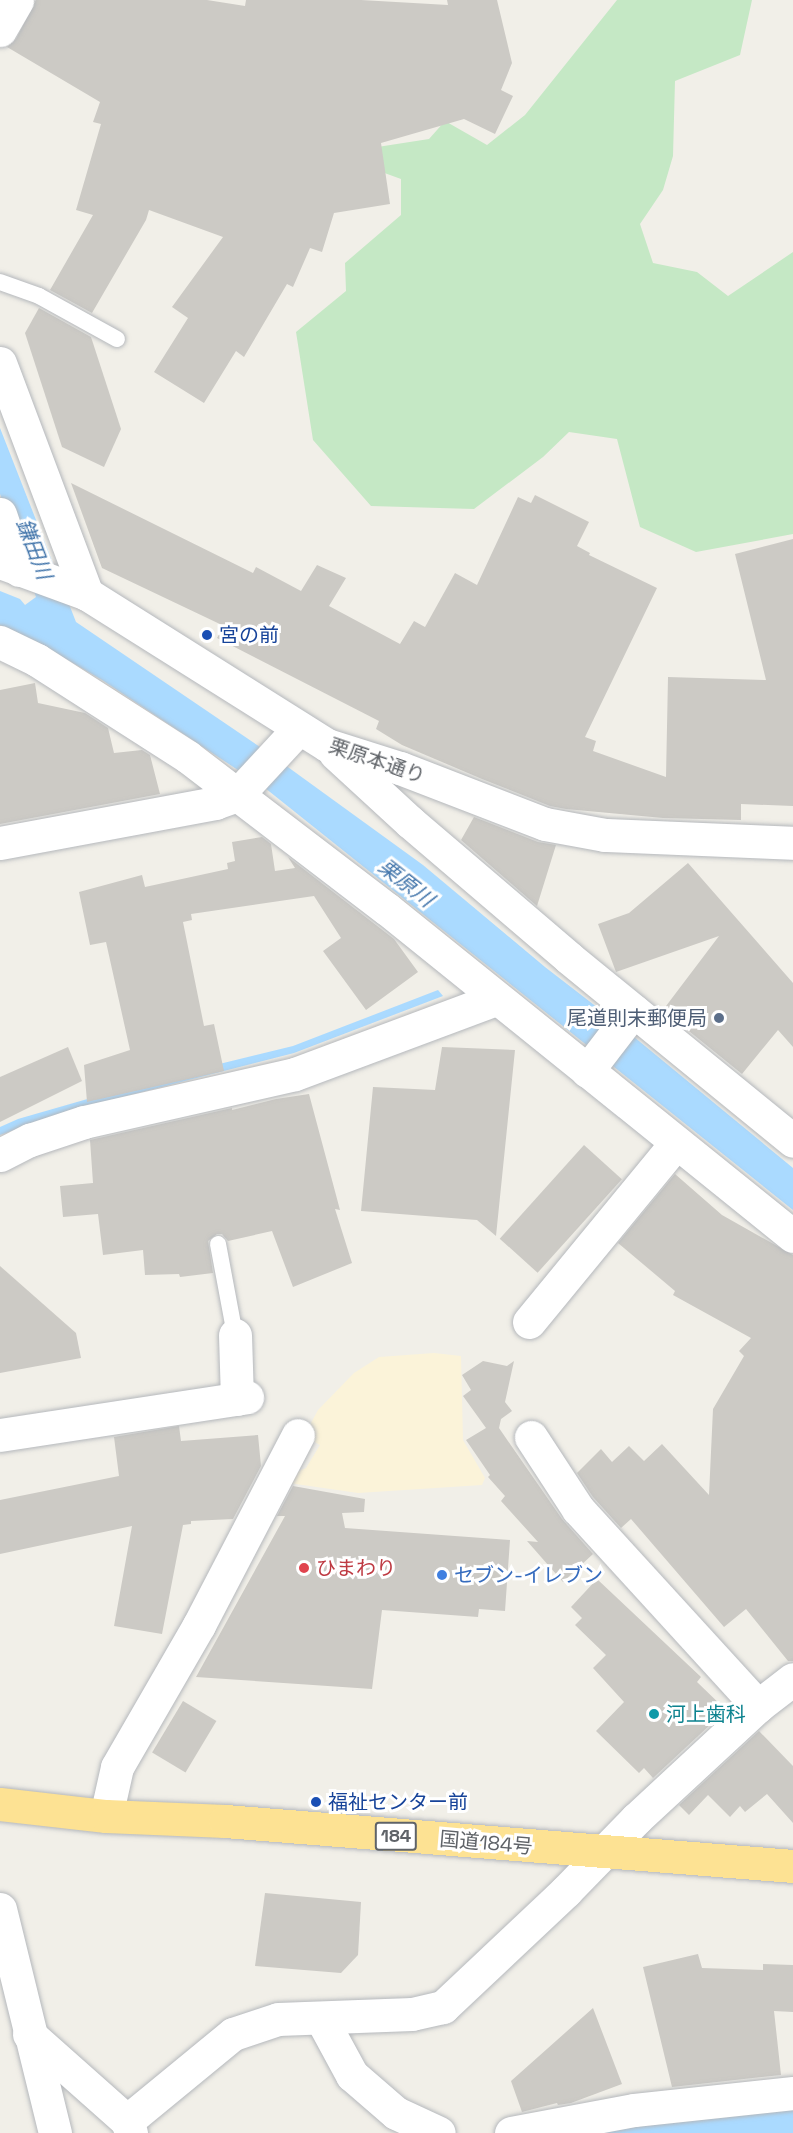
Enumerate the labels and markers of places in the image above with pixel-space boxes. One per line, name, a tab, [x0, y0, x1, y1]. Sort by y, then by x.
place label: 宮の前	[219, 623, 279, 647]
marker: 宮の前	[200, 628, 214, 642]
place label: 尾道則末郵便局	[567, 1006, 707, 1030]
marker: 尾道則末郵便局	[712, 1011, 726, 1025]
place label: ひまわり	[316, 1556, 396, 1580]
marker: ひまわり	[297, 1561, 311, 1575]
place label: セブン-イレブン	[454, 1563, 603, 1587]
marker: セブン-イレブン	[435, 1568, 449, 1582]
place label: 河上歯科	[666, 1702, 746, 1726]
marker: 河上歯科	[647, 1707, 661, 1721]
place label: 福祉センター前	[328, 1790, 468, 1814]
marker: 福祉センター前	[309, 1795, 323, 1809]

